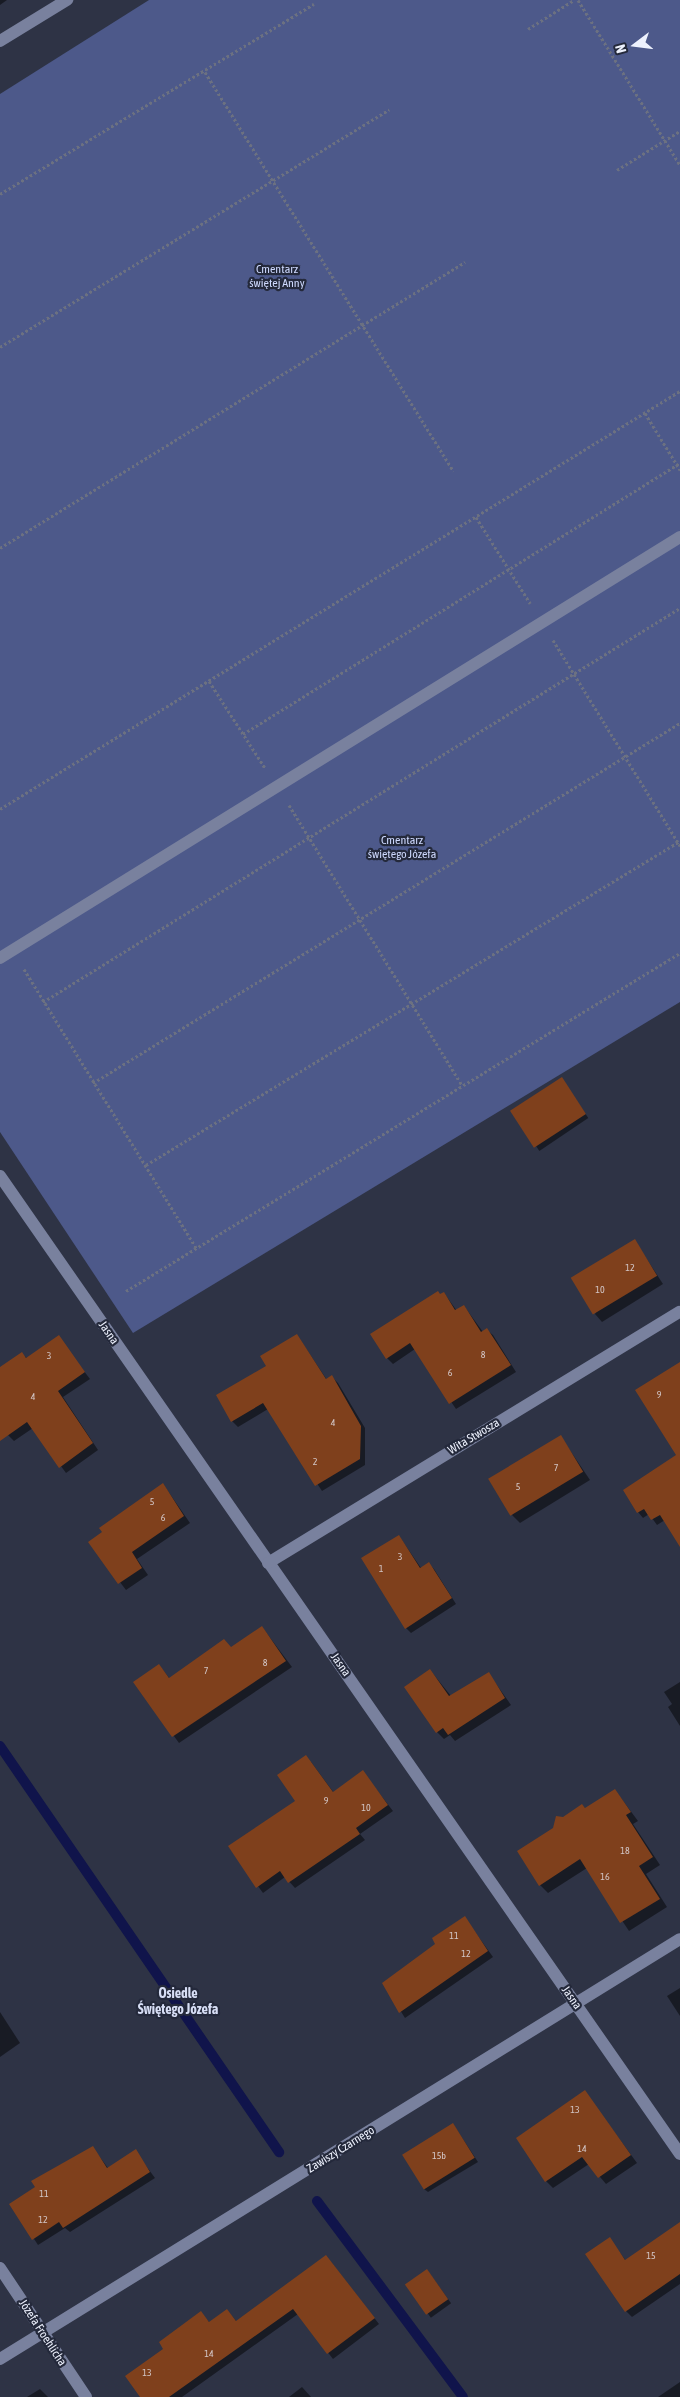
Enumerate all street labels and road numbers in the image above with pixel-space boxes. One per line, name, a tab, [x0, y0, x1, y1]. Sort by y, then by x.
street label: Jasna	[95, 1319, 121, 1347]
street label: Wita Stwosza	[446, 1416, 502, 1458]
street label: Jasna	[327, 1651, 353, 1679]
street label: Jasna	[558, 1984, 584, 2012]
street label: Zawiszy Czarnego	[305, 2124, 377, 2176]
street label: Józefa Froehlicha	[15, 2297, 69, 2369]

